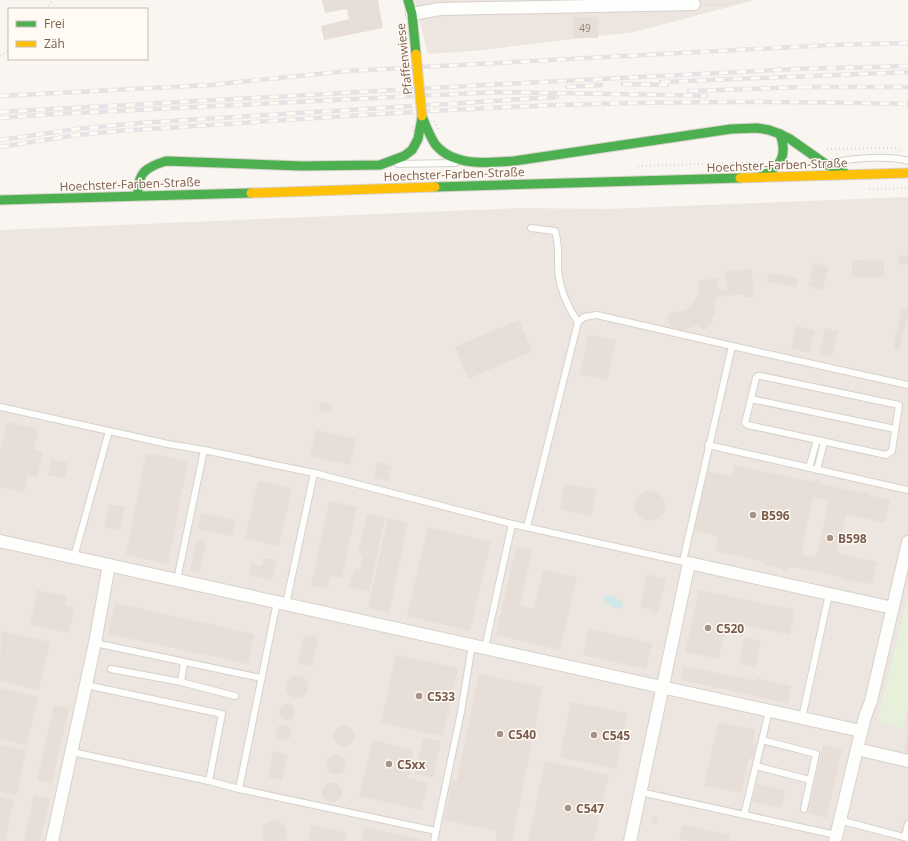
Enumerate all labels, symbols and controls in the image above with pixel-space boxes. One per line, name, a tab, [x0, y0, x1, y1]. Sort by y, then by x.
legend	[8, 8, 148, 60]
text: Frei	[44, 15, 65, 32]
house number: 49	[579, 21, 591, 35]
street label: Pfaffenwiese	[392, 22, 416, 96]
text: Zäh	[44, 35, 65, 52]
street label: Hoechster-Farben-Straße	[706, 154, 848, 176]
street label: Hoechster-Farben-Straße	[383, 163, 525, 185]
street label: Hoechster-Farben-Straße	[59, 173, 201, 195]
place label: B596	[761, 507, 790, 524]
marker: B596	[748, 510, 758, 520]
place label: B598	[838, 530, 867, 547]
marker: B598	[825, 533, 835, 543]
place label: C520	[716, 620, 744, 637]
marker: C520	[703, 623, 713, 633]
place label: C533	[427, 688, 455, 705]
marker: C533	[414, 691, 424, 701]
place label: C540	[508, 726, 536, 743]
place label: C545	[602, 727, 630, 744]
marker: C540	[495, 729, 505, 739]
marker: C545	[589, 730, 599, 740]
place label: C5xx	[397, 756, 425, 773]
marker: C5xx	[384, 759, 394, 769]
place label: C547	[576, 800, 604, 817]
marker: C547	[563, 803, 573, 813]

